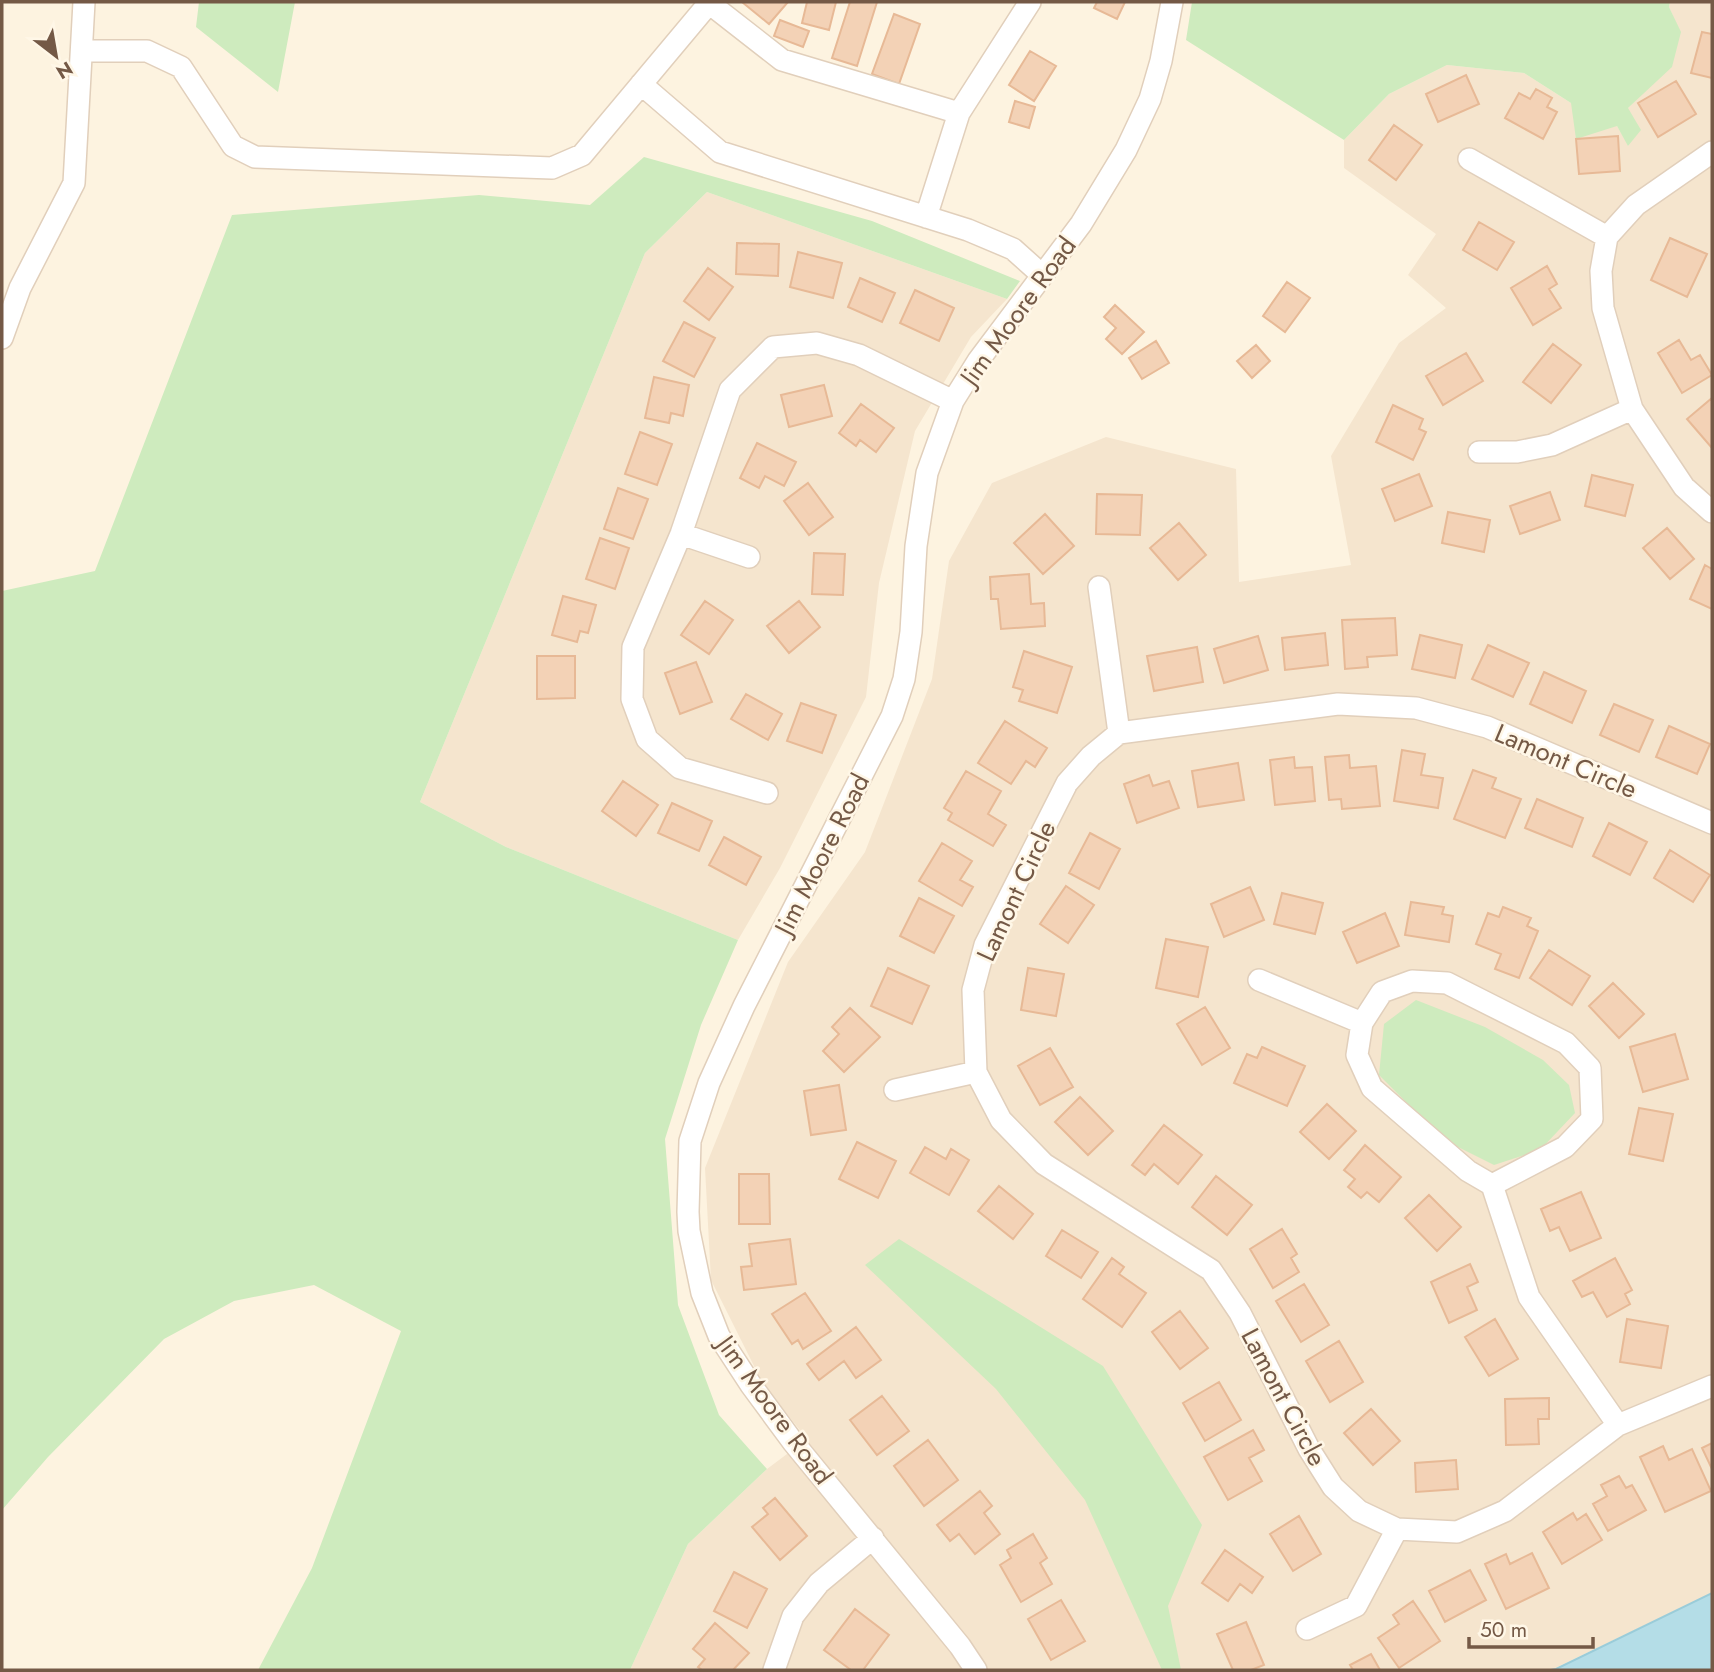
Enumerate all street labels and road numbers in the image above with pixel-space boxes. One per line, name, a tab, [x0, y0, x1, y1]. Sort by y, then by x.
street label: Jim Moore Road	[949, 228, 1085, 396]
street label: Lamont Circle	[1489, 714, 1643, 808]
street label: Jim Moore Road	[764, 767, 879, 944]
street label: Lamont Circle	[967, 814, 1065, 968]
street label: Lamont Circle	[1232, 1321, 1336, 1473]
street label: Jim Moore Road	[706, 1325, 842, 1493]

